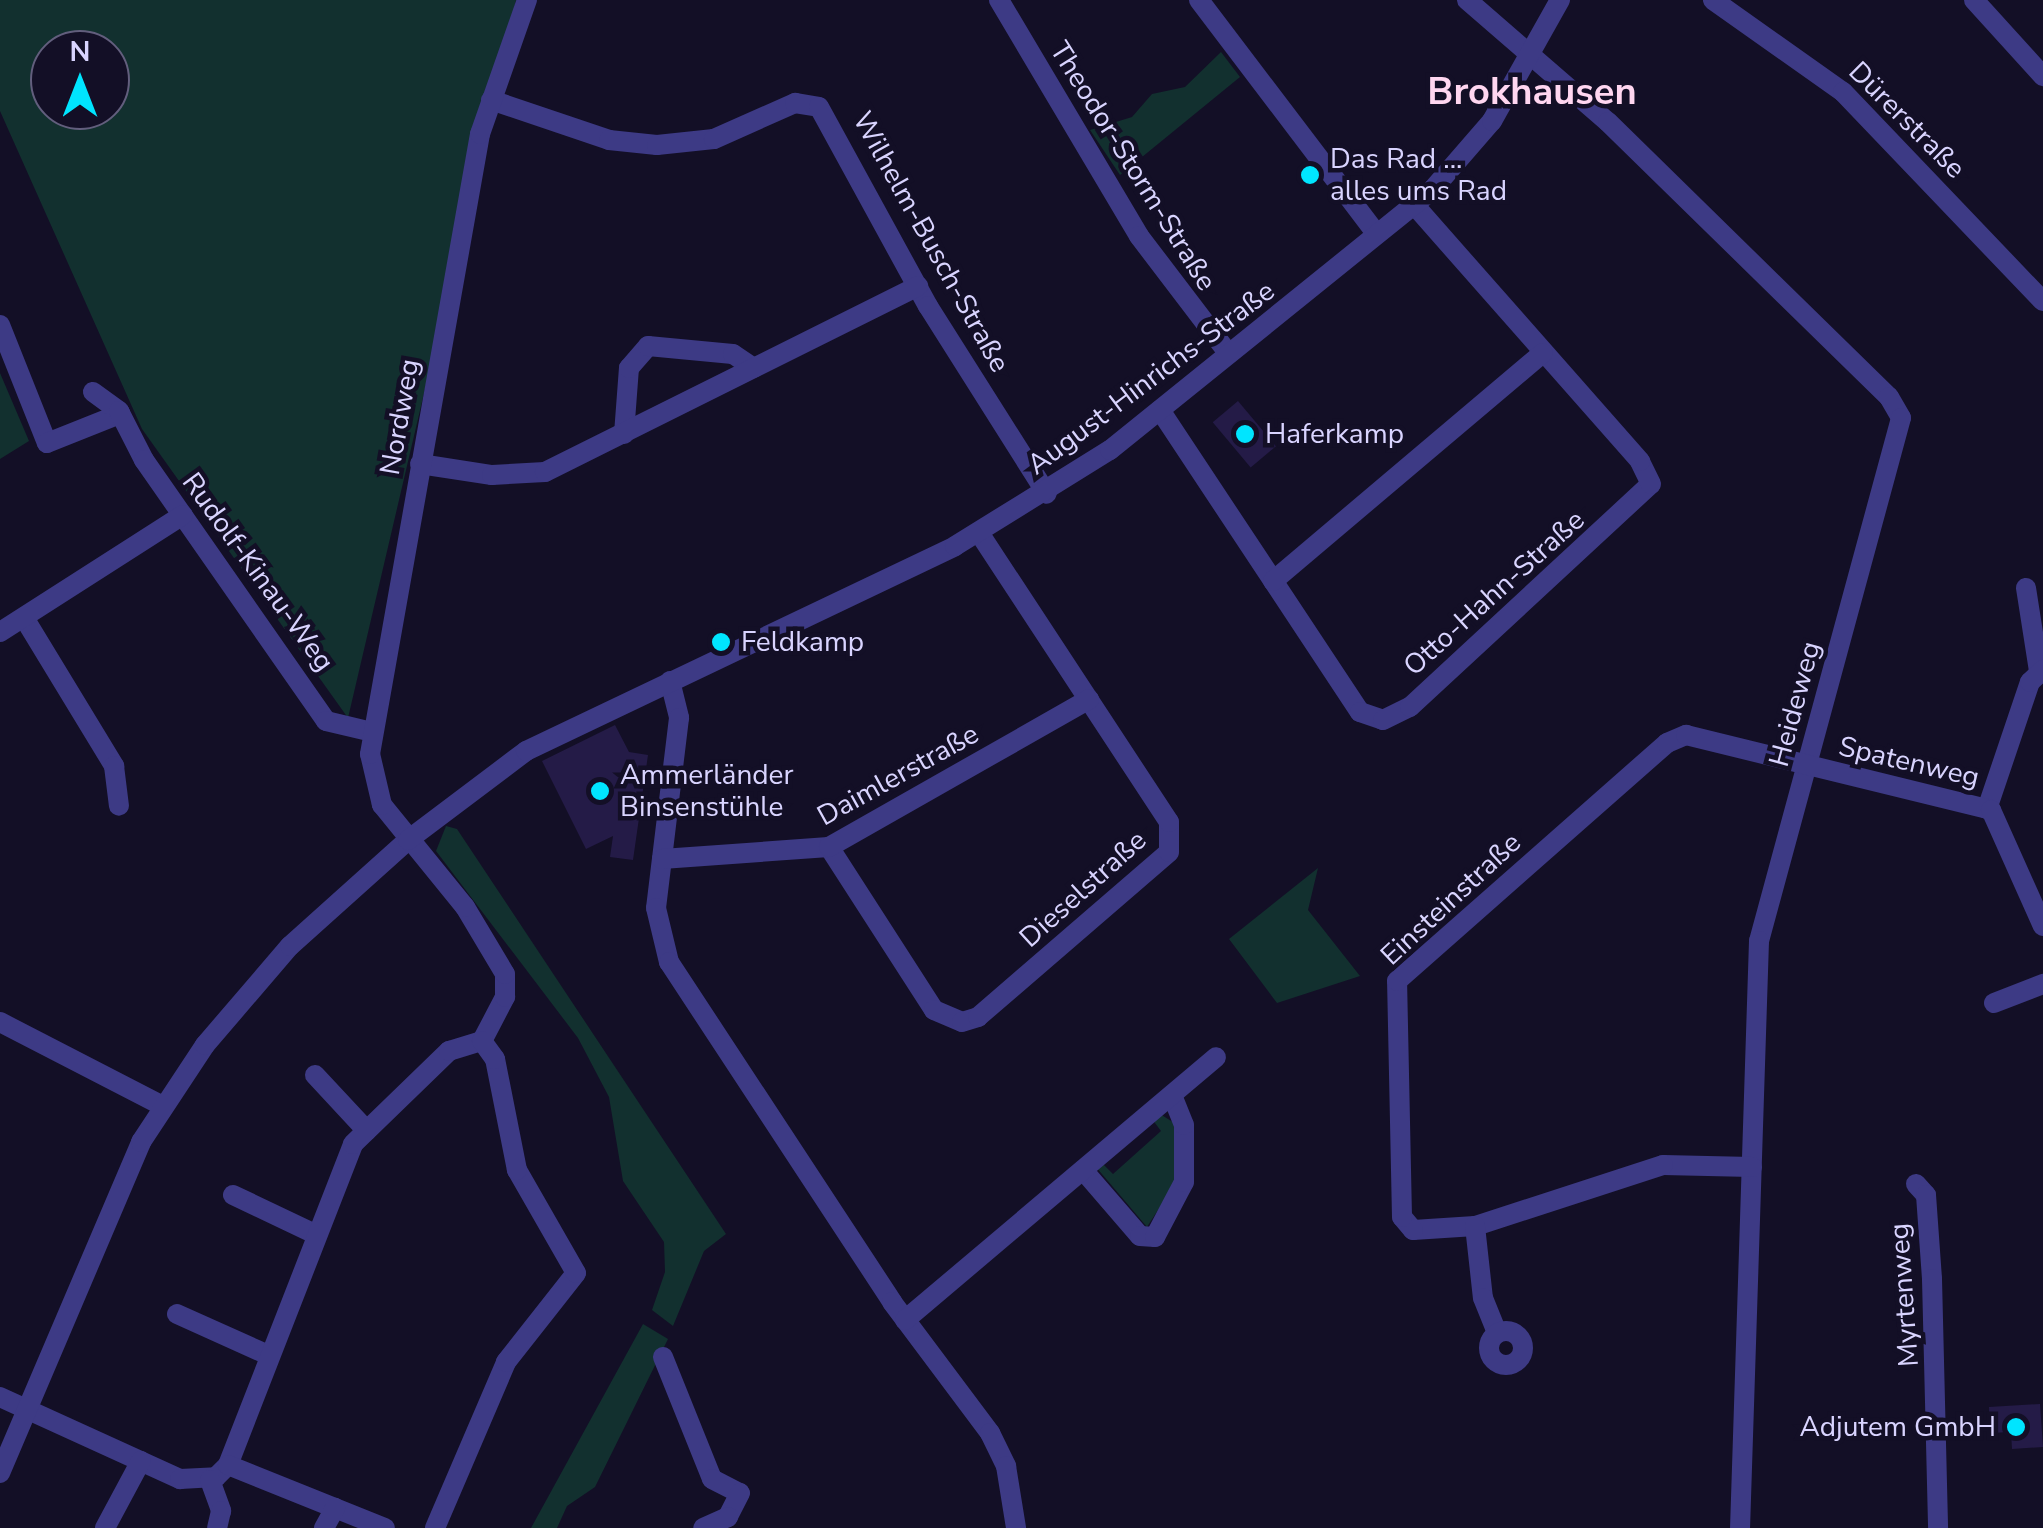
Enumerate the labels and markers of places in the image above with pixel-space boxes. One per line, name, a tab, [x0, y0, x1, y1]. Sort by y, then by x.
place label: Das Rad ... alles ums Rad	[1330, 142, 1507, 208]
marker: Das Rad ... alles ums Rad	[1299, 164, 1321, 186]
place label: Haferkamp	[1265, 417, 1404, 451]
marker: Haferkamp	[1234, 423, 1256, 445]
place label: Feldkamp	[741, 625, 864, 659]
marker: Feldkamp	[710, 631, 732, 653]
place label: Ammerländer Binsenstühle	[620, 758, 794, 824]
marker: Ammerländer Binsenstühle	[589, 780, 611, 802]
place label: Adjutem GmbH	[1799, 1410, 1996, 1444]
marker: Adjutem GmbH	[2005, 1416, 2027, 1438]

